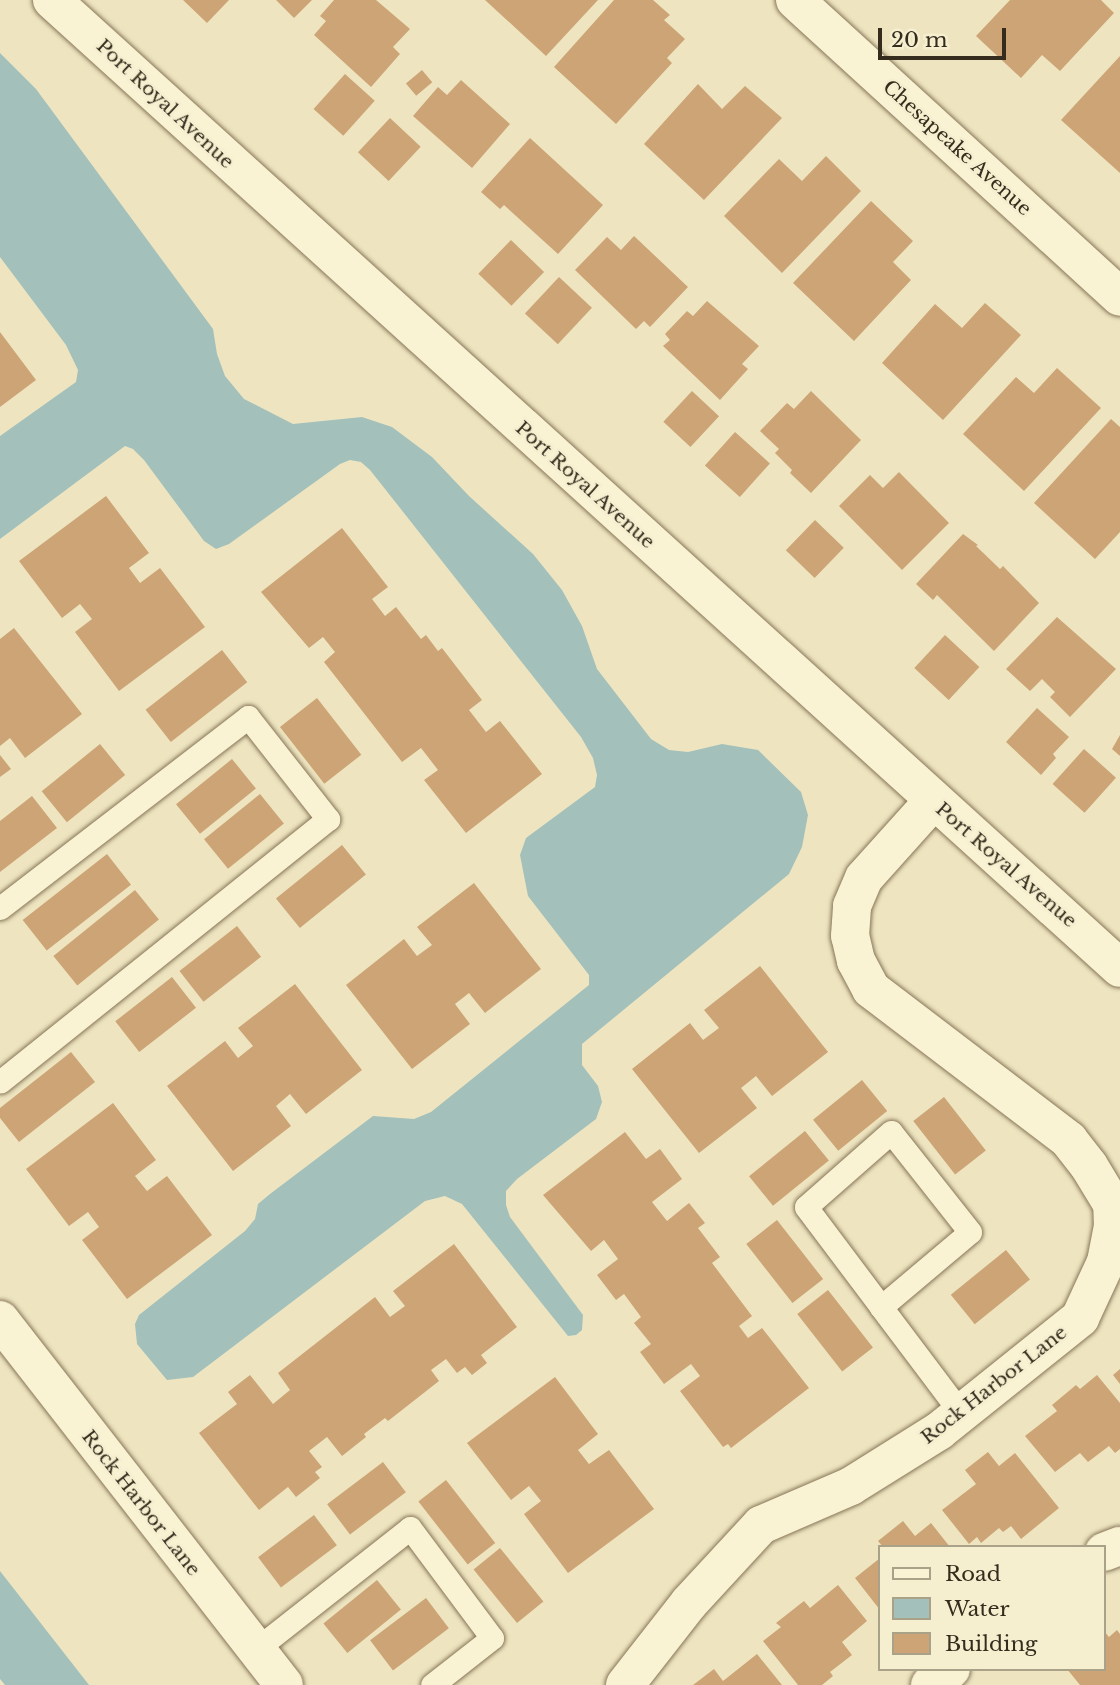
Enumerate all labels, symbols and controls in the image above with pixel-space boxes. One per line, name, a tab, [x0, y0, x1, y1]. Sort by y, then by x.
scale bar	[882, 14, 1010, 58]
text: 20 m	[891, 27, 948, 53]
street label: Port Royal Avenue	[91, 34, 239, 174]
street label: Chesapeake Avenue	[878, 75, 1036, 221]
street label: Port Royal Avenue	[511, 416, 659, 554]
street label: Port Royal Avenue	[931, 797, 1081, 933]
street label: Rock Harbor Lane	[916, 1321, 1072, 1449]
street label: Rock Harbor Lane	[77, 1425, 205, 1581]
legend	[878, 1545, 1106, 1671]
text: Road	[945, 1561, 1001, 1587]
text: Water	[945, 1596, 1009, 1622]
text: Building	[945, 1631, 1037, 1657]

